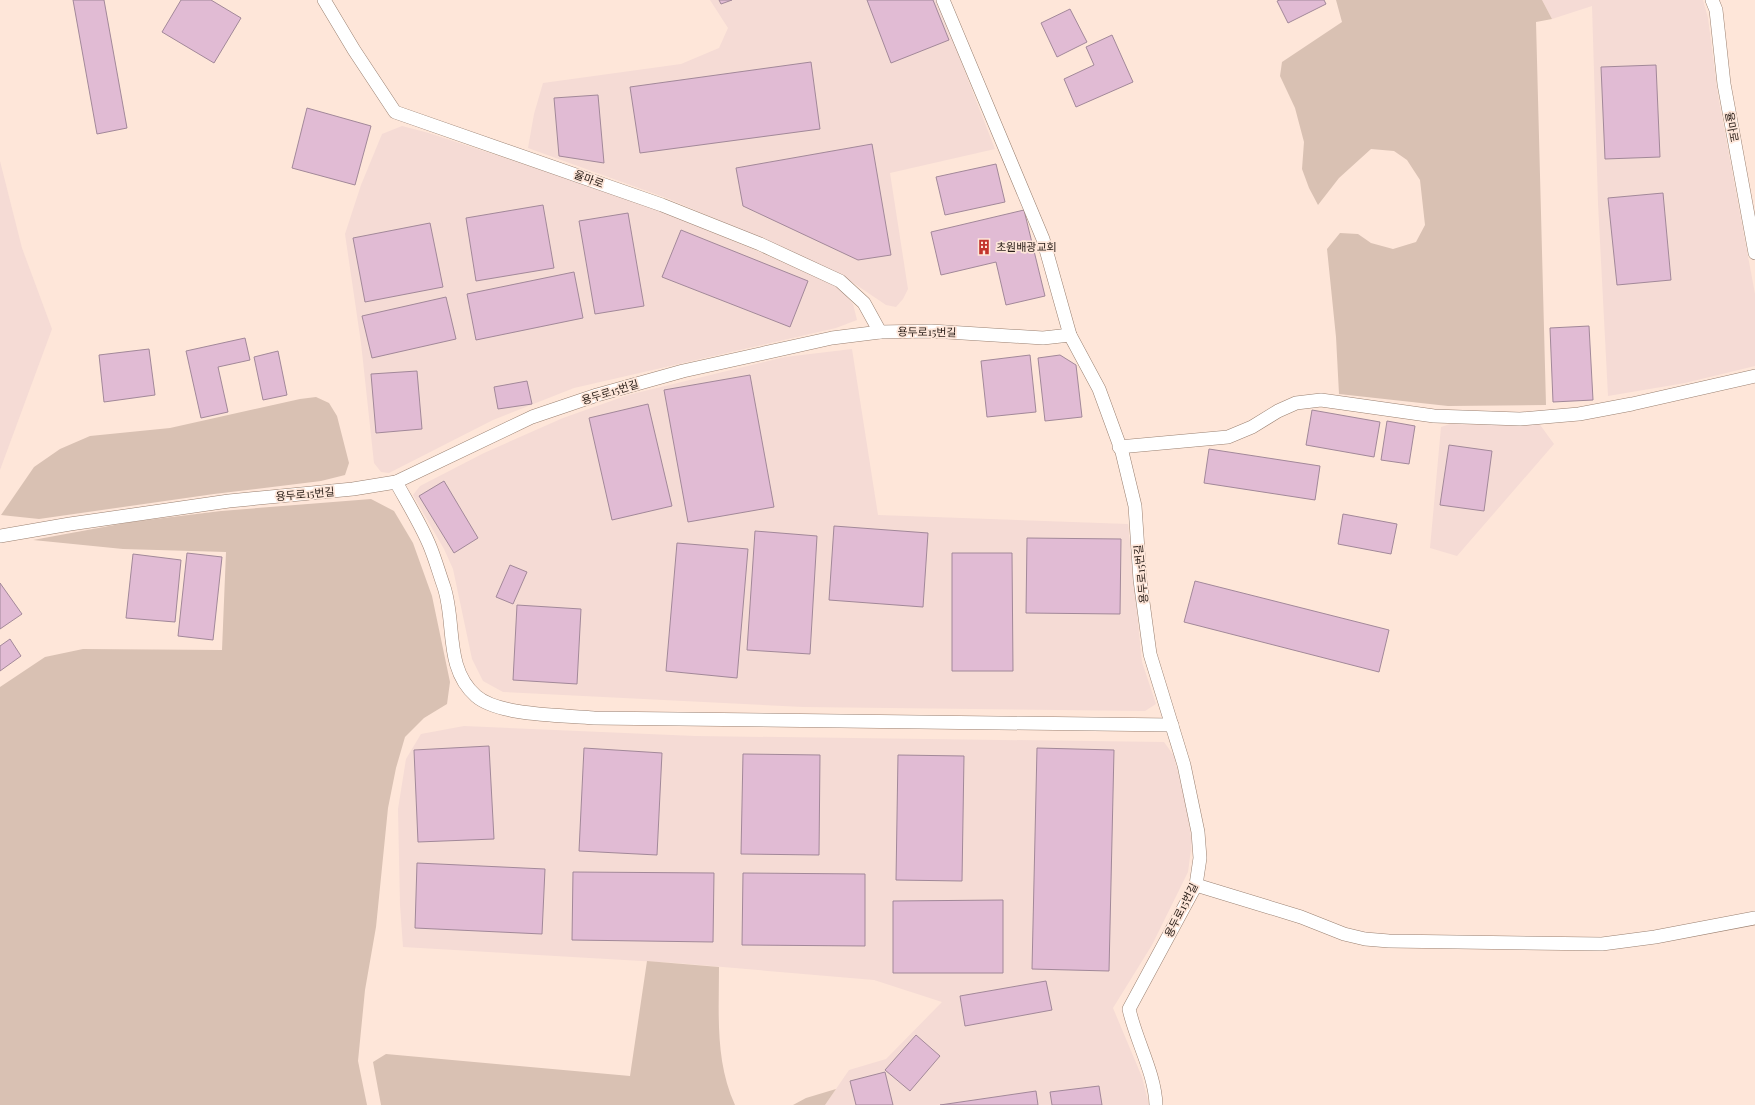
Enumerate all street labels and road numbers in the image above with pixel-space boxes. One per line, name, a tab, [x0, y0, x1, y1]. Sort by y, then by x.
street label: 율마로	[1722, 111, 1743, 143]
street label: 율마로	[572, 166, 606, 191]
street label: 용두로15번길	[897, 323, 957, 340]
street label: 용두로15번길	[579, 376, 640, 407]
street label: 용두로15번길	[275, 483, 335, 504]
street label: 용두로15번길	[1130, 544, 1151, 604]
street label: 용두로15번길	[1160, 880, 1201, 940]

